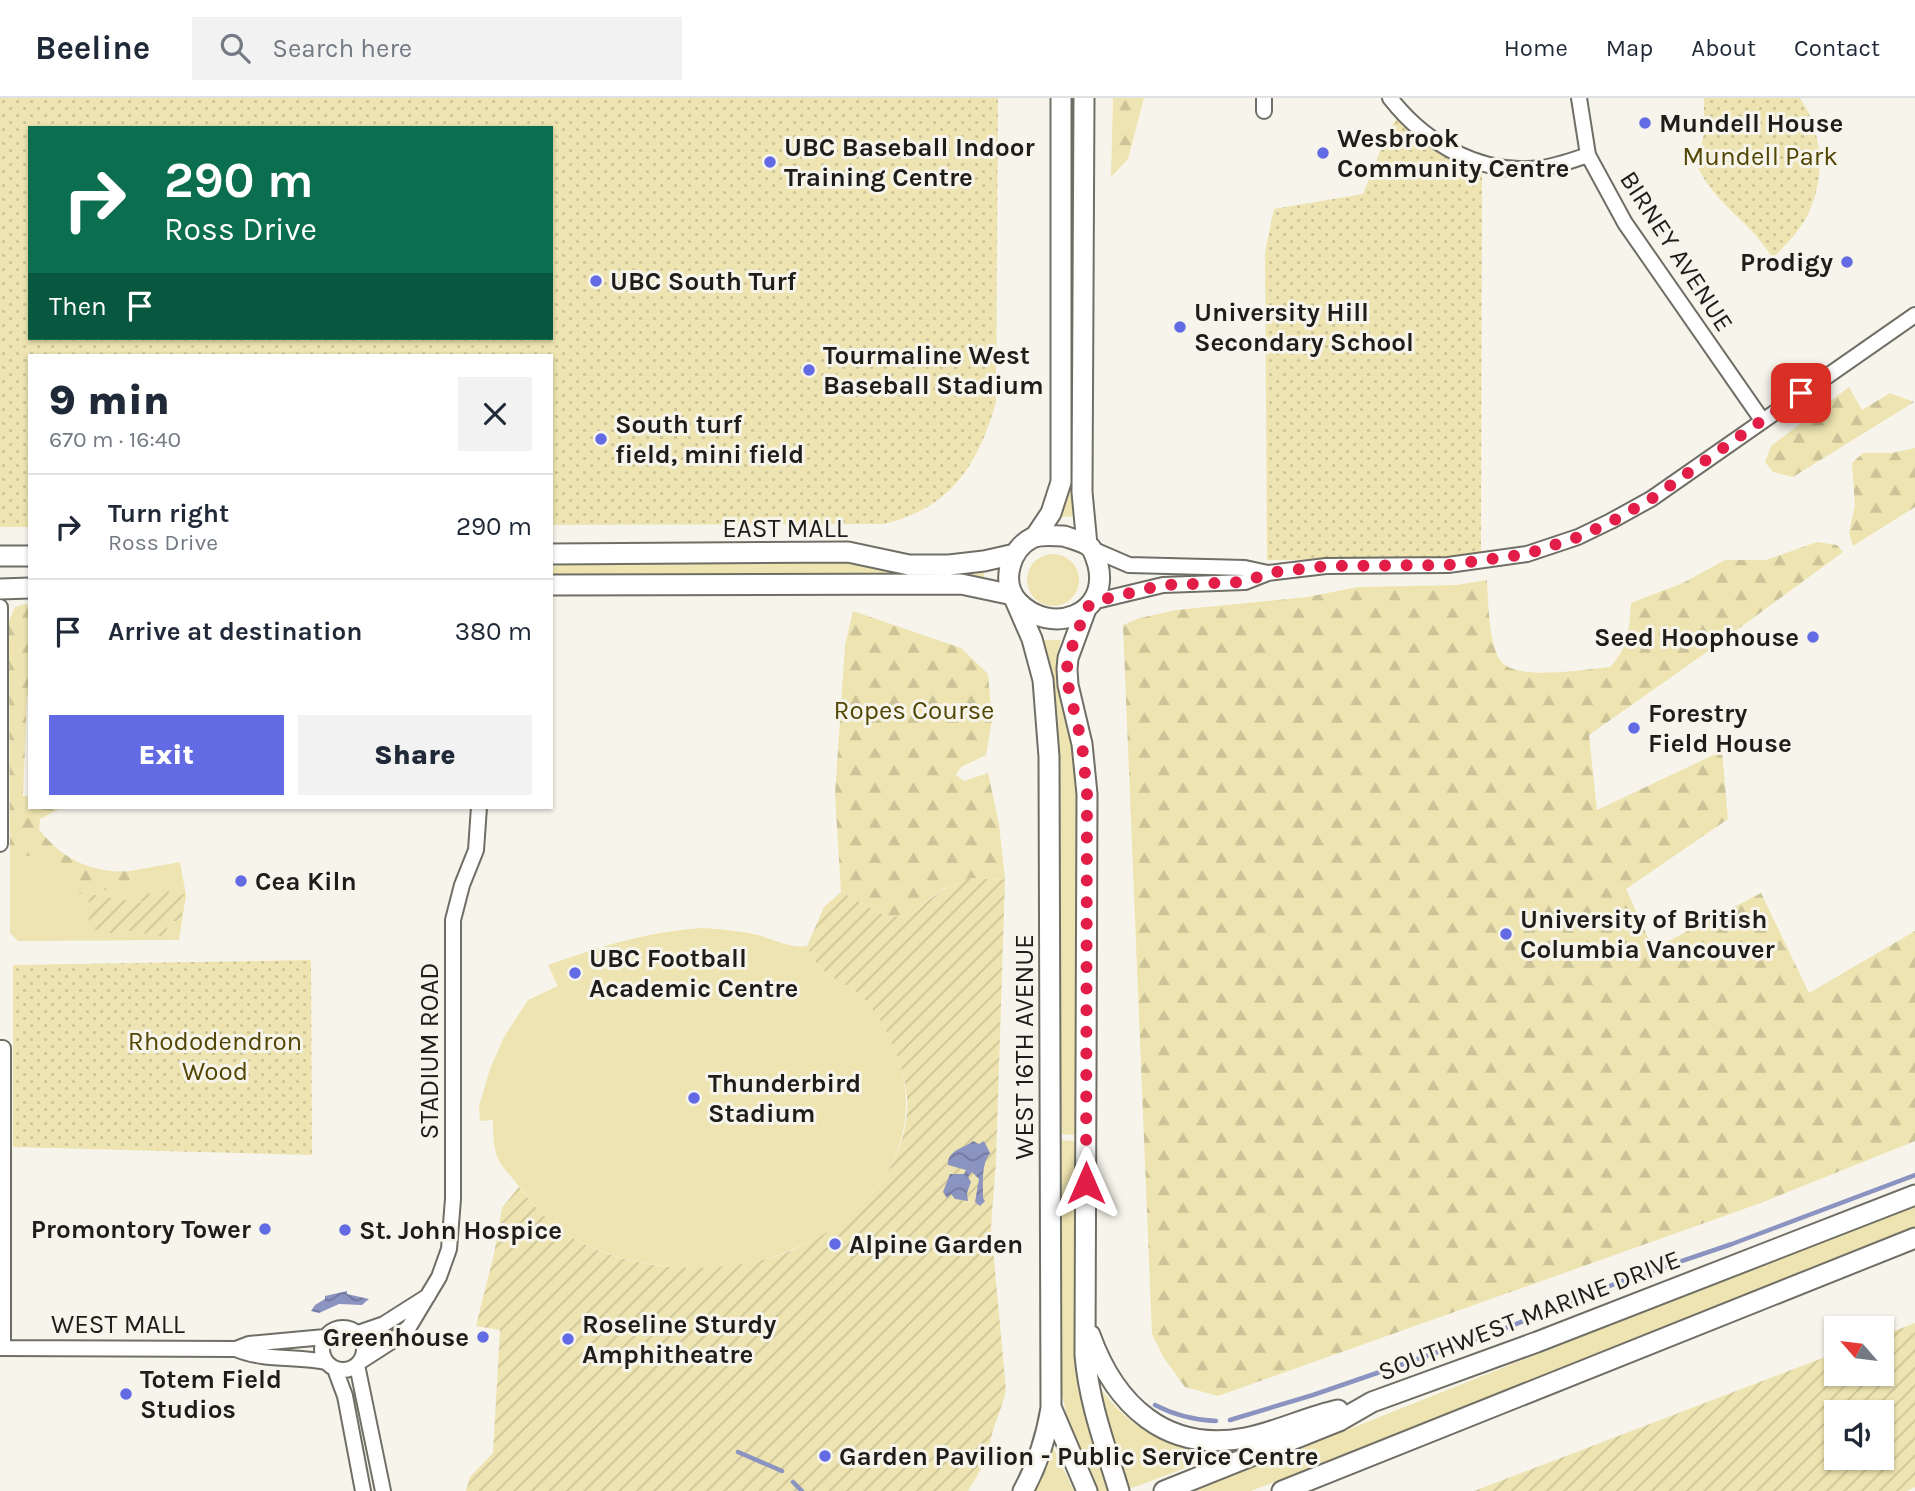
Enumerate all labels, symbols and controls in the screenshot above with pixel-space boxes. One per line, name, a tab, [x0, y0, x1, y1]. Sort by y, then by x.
search box	[192, 17, 682, 80]
text: Beeline	[35, 29, 150, 67]
icon: search	[216, 29, 254, 67]
text: Search here	[272, 33, 412, 64]
text: Home	[1504, 34, 1568, 62]
text: Map	[1606, 34, 1653, 62]
text: About	[1691, 34, 1756, 62]
text: Contact	[1794, 34, 1880, 62]
place label: Mundell House	[1659, 108, 1843, 139]
marker: Mundell House	[1637, 115, 1653, 131]
place label: Wesbrook Community Centre	[1337, 123, 1569, 184]
place label: UBC Baseball Indoor Training Centre	[784, 132, 1035, 193]
park label: Mundell Park	[1682, 141, 1838, 172]
marker: Wesbrook Community Centre	[1315, 145, 1331, 161]
text: 290 m	[164, 152, 313, 209]
icon: right	[49, 154, 140, 245]
marker: UBC Baseball Indoor Training Centre	[762, 154, 778, 170]
street label: BIRNEY AVENUE	[1613, 165, 1740, 337]
text: Ross Drive	[164, 211, 317, 248]
place label: Prodigy	[1740, 247, 1833, 278]
marker: Prodigy	[1839, 254, 1855, 270]
place label: UBC South Turf	[610, 266, 797, 297]
marker: UBC South Turf	[588, 273, 604, 289]
icon: arrive	[121, 287, 159, 325]
text: Then	[49, 291, 107, 322]
place label: University Hill Secondary School	[1194, 297, 1414, 358]
marker: University Hill Secondary School	[1172, 319, 1188, 335]
place label: Tourmaline West Baseball Stadium	[823, 340, 1044, 401]
marker: Tourmaline West Baseball Stadium	[801, 362, 817, 378]
pin	[1771, 363, 1831, 423]
icon: arrive	[1782, 374, 1820, 412]
text: 9 min	[49, 375, 170, 425]
button: close	[458, 377, 532, 451]
place label: South turf field, mini field	[615, 409, 804, 470]
text: 670 m · 16:40	[49, 426, 181, 453]
marker: South turf field, mini field	[593, 431, 609, 447]
text: Turn right	[108, 498, 229, 529]
icon: right	[49, 508, 87, 546]
text: 290 m	[456, 511, 532, 542]
street label: EAST MALL	[722, 513, 848, 544]
text: Ross Drive	[108, 529, 218, 556]
icon: arrive	[49, 613, 87, 651]
text: Arrive at destination	[108, 616, 362, 647]
text: 380 m	[455, 616, 532, 647]
place label: Seed Hoophouse	[1594, 622, 1799, 653]
marker: Seed Hoophouse	[1805, 629, 1821, 645]
park label: Ropes Course	[834, 695, 994, 726]
place label: Forestry Field House	[1648, 698, 1792, 759]
button: Exit	[49, 715, 284, 795]
button: Share	[298, 715, 532, 795]
marker: Forestry Field House	[1626, 720, 1642, 736]
place label: Cea Kiln	[255, 866, 357, 897]
marker: Cea Kiln	[233, 873, 249, 889]
place label: University of British Columbia Vancouver	[1520, 904, 1775, 965]
marker: University of British Columbia Vancouver	[1498, 926, 1514, 942]
street label: WEST 16TH AVENUE	[1009, 934, 1040, 1160]
place label: UBC Football Academic Centre	[589, 943, 798, 1004]
street label: STADIUM ROAD	[414, 962, 445, 1140]
marker: UBC Football Academic Centre	[567, 965, 583, 981]
park label: Rhododendron Wood	[128, 1026, 302, 1087]
place label: Thunderbird Stadium	[708, 1068, 861, 1129]
marker: Thunderbird Stadium	[686, 1090, 702, 1106]
position arrow	[1049, 1146, 1123, 1220]
place label: Promontory Tower	[31, 1214, 252, 1245]
place label: St. John Hospice	[359, 1215, 562, 1246]
marker: Promontory Tower	[257, 1221, 273, 1237]
marker: St. John Hospice	[337, 1222, 353, 1238]
place label: Alpine Garden	[849, 1229, 1023, 1260]
marker: Alpine Garden	[827, 1236, 843, 1252]
street label: SOUTHWEST MARINE DRIVE	[1374, 1243, 1685, 1387]
street label: WEST MALL	[51, 1309, 185, 1340]
place label: Roseline Sturdy Amphitheatre	[582, 1309, 776, 1370]
north arrow	[1824, 1316, 1894, 1386]
map controls	[1824, 1316, 1894, 1470]
place label: Greenhouse	[323, 1322, 469, 1353]
marker: Greenhouse	[475, 1329, 491, 1345]
marker: Roseline Sturdy Amphitheatre	[560, 1331, 576, 1347]
place label: Totem Field Studios	[140, 1364, 282, 1425]
marker: Totem Field Studios	[118, 1386, 134, 1402]
button: sound	[1824, 1400, 1894, 1470]
place label: Garden Pavilion - Public Service Centre	[839, 1441, 1319, 1472]
marker: Garden Pavilion - Public Service Centre	[817, 1448, 833, 1464]

